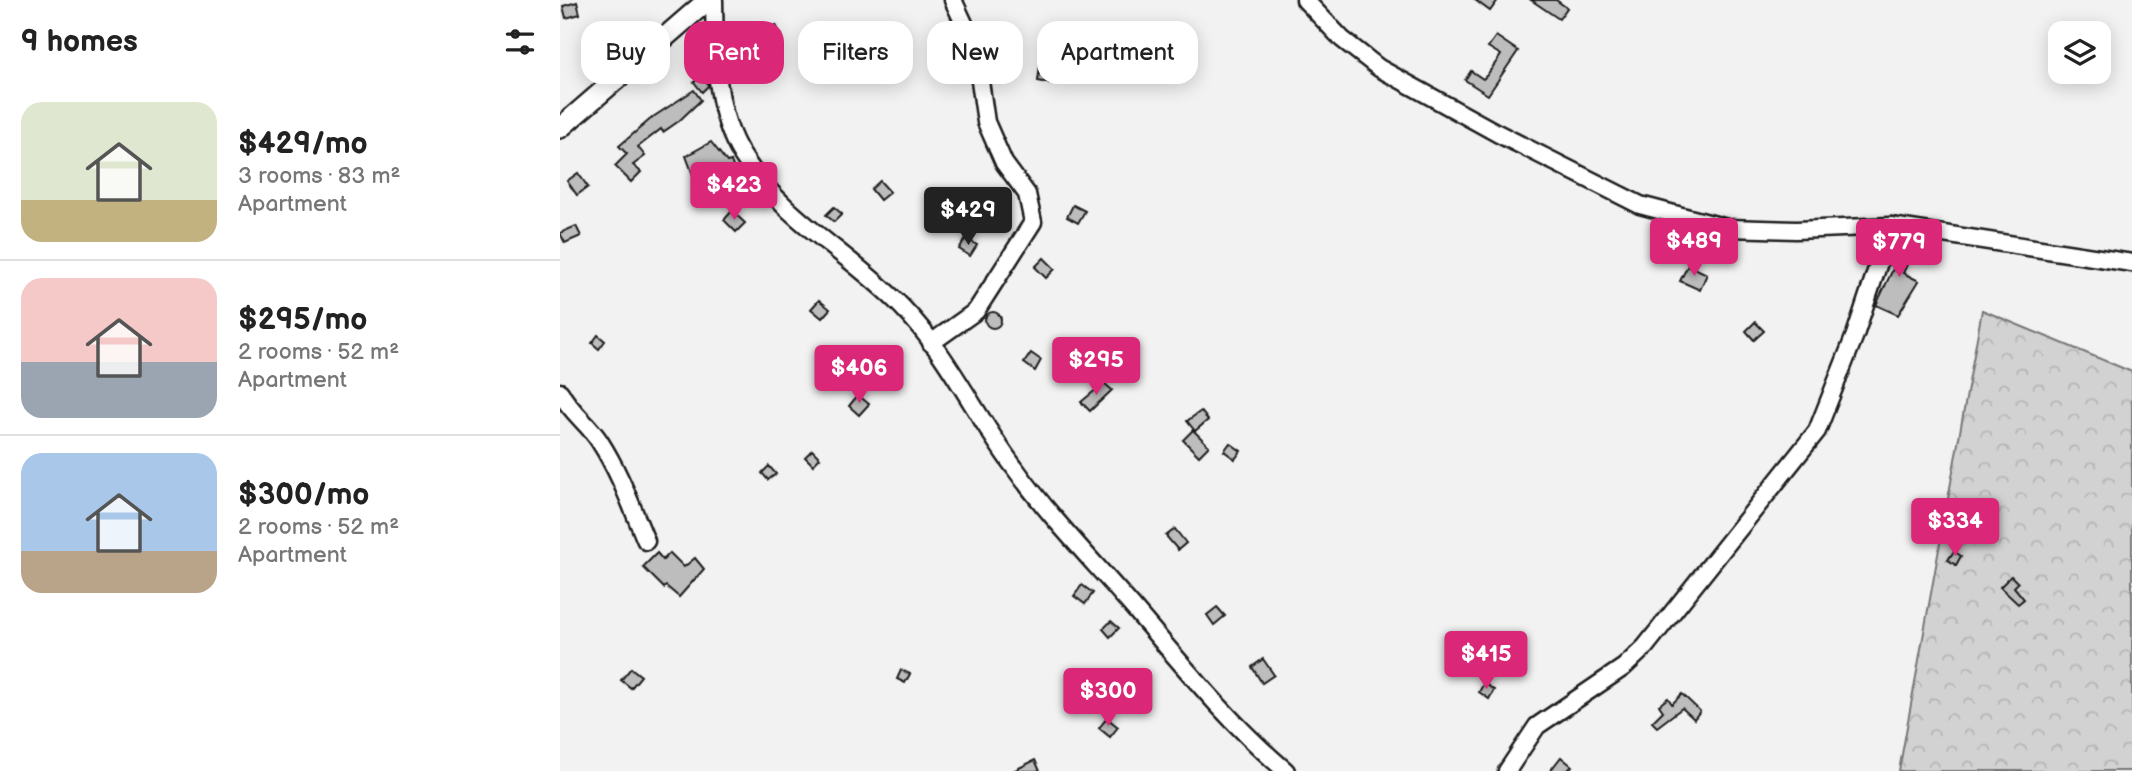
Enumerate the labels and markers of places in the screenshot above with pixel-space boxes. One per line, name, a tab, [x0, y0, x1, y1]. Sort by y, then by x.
pin: $423	[693, 162, 775, 222]
pin: $429	[927, 188, 1009, 247]
pin: $489	[1653, 218, 1735, 278]
pin: $779	[1858, 219, 1940, 279]
pin: $295	[1055, 338, 1137, 397]
pin: $406	[818, 346, 900, 405]
pin: $334	[1914, 498, 1996, 558]
pin: $415	[1445, 632, 1527, 691]
pin: $300	[1067, 668, 1149, 728]

